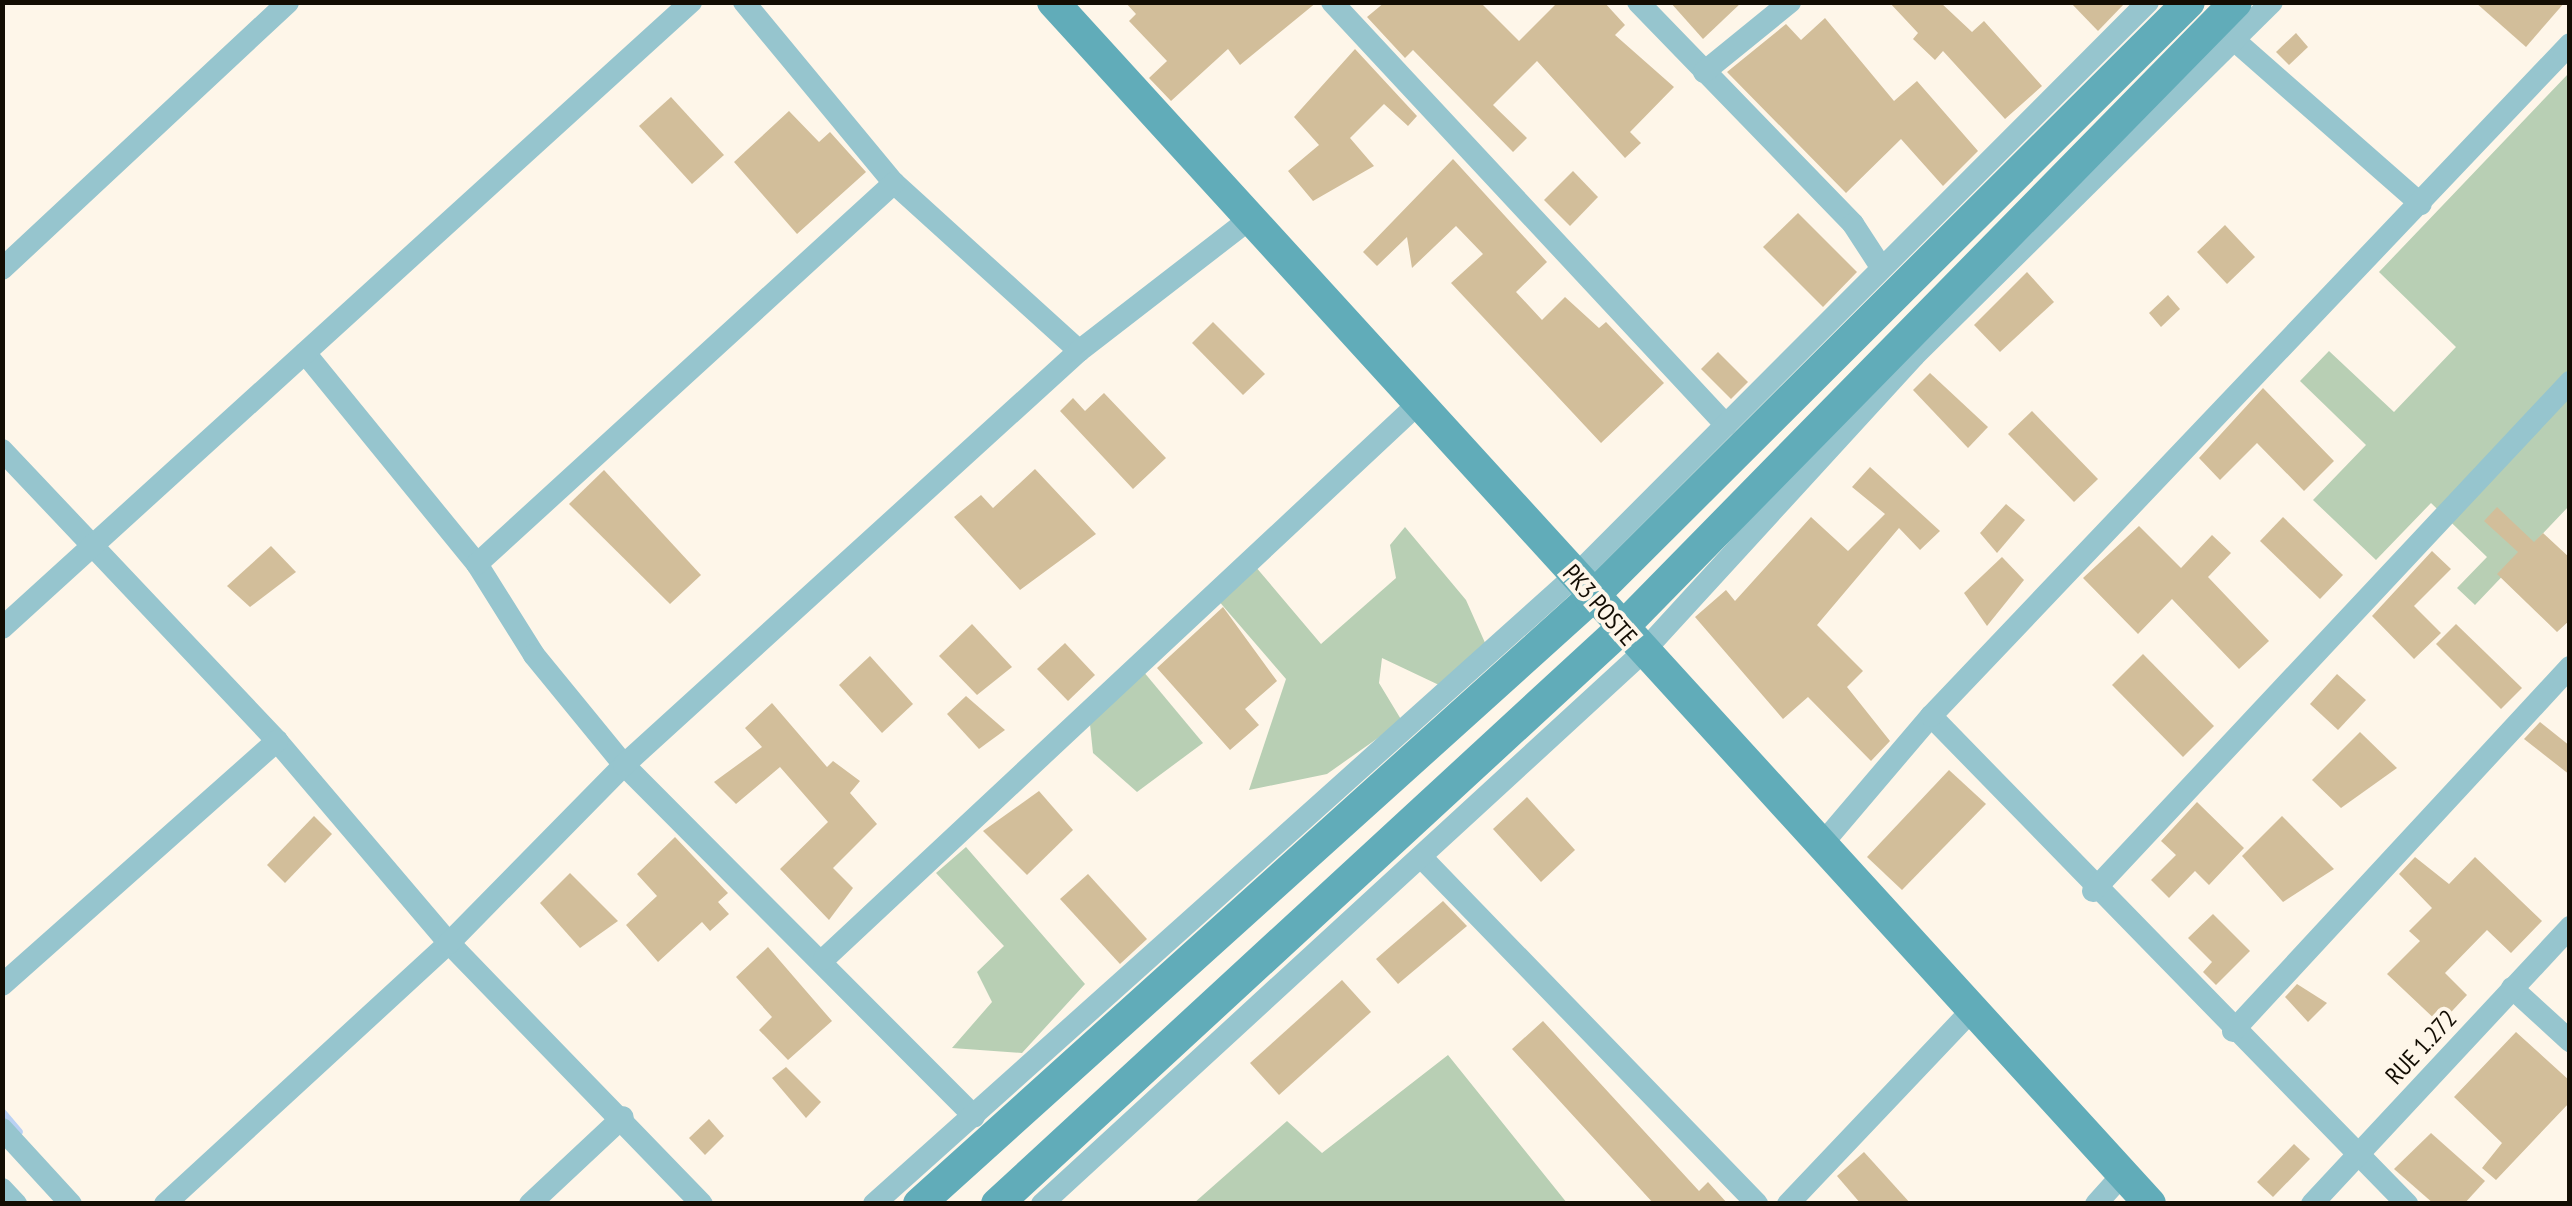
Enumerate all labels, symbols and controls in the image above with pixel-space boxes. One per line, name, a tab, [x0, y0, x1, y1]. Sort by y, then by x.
street label: PK3 POSTE	[1557, 558, 1643, 652]
street label: RUE 1.272	[2379, 1004, 2463, 1090]

